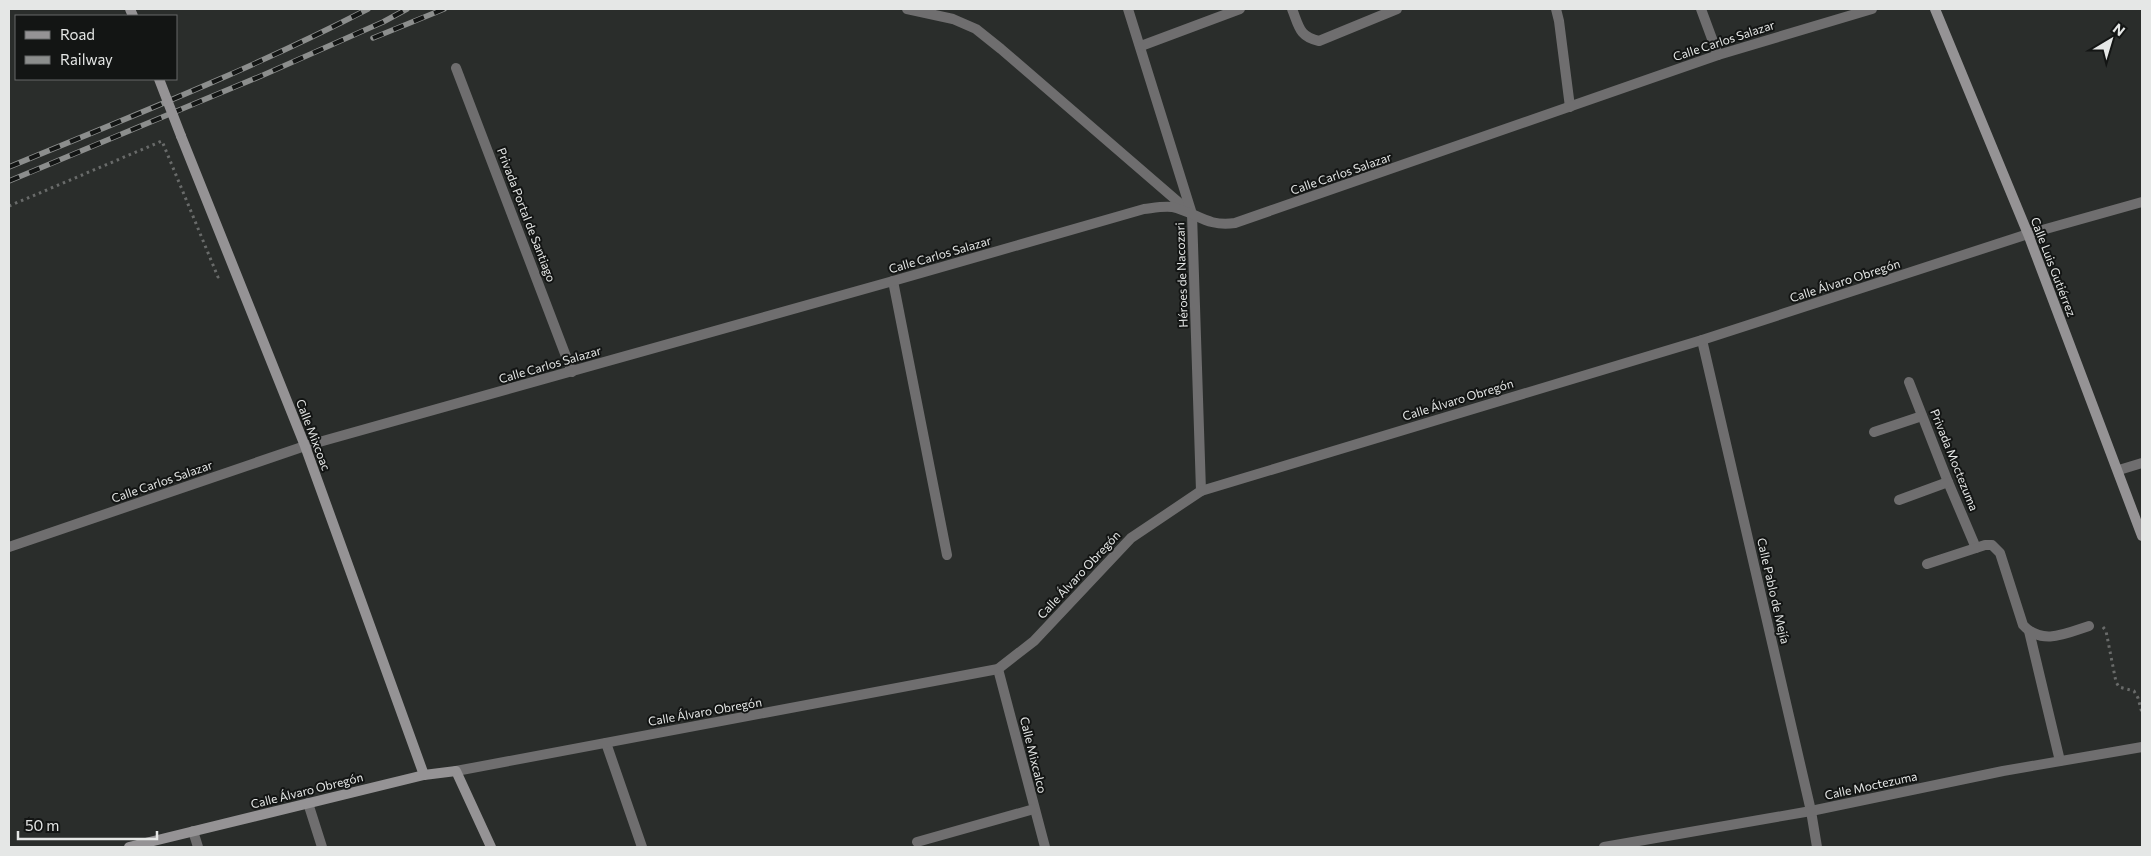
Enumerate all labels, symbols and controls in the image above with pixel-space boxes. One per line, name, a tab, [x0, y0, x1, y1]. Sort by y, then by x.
legend	[15, 15, 178, 80]
north arrow	[2086, 15, 2136, 65]
street label: Calle Carlos Salazar	[1671, 17, 1776, 63]
text: N	[2110, 19, 2129, 39]
text: Road	[60, 25, 95, 43]
text: Railway	[60, 50, 113, 68]
street label: Privada Portal de Santiago	[495, 146, 559, 284]
street label: Calle Carlos Salazar	[1288, 149, 1393, 197]
street label: Calle Luis Gutiérrez	[2029, 215, 2079, 318]
street label: Héroes de Nacozari	[1172, 222, 1190, 328]
street label: Calle Carlos Salazar	[887, 233, 993, 275]
street label: Calle Álvaro Obregón	[1788, 256, 1902, 305]
street label: Calle Carlos Salazar	[497, 343, 603, 385]
street label: Calle Álvaro Obregón	[1401, 376, 1515, 423]
street label: Calle Mixcoac	[294, 397, 334, 472]
street label: Privada Moctezuma	[1928, 407, 1982, 512]
street label: Calle Carlos Salazar	[109, 457, 214, 505]
street label: Calle Álvaro Obregón	[1034, 527, 1123, 621]
street label: Calle Pablo de Mejía	[1755, 536, 1793, 645]
street label: Calle Álvaro Obregón	[647, 694, 763, 728]
street label: Calle Mixcalco	[1018, 715, 1050, 794]
street label: Calle Moctezuma	[1823, 768, 1918, 802]
street label: Calle Álvaro Obregón	[249, 769, 364, 811]
scale bar	[18, 808, 156, 840]
text: 50 m	[25, 816, 59, 834]

